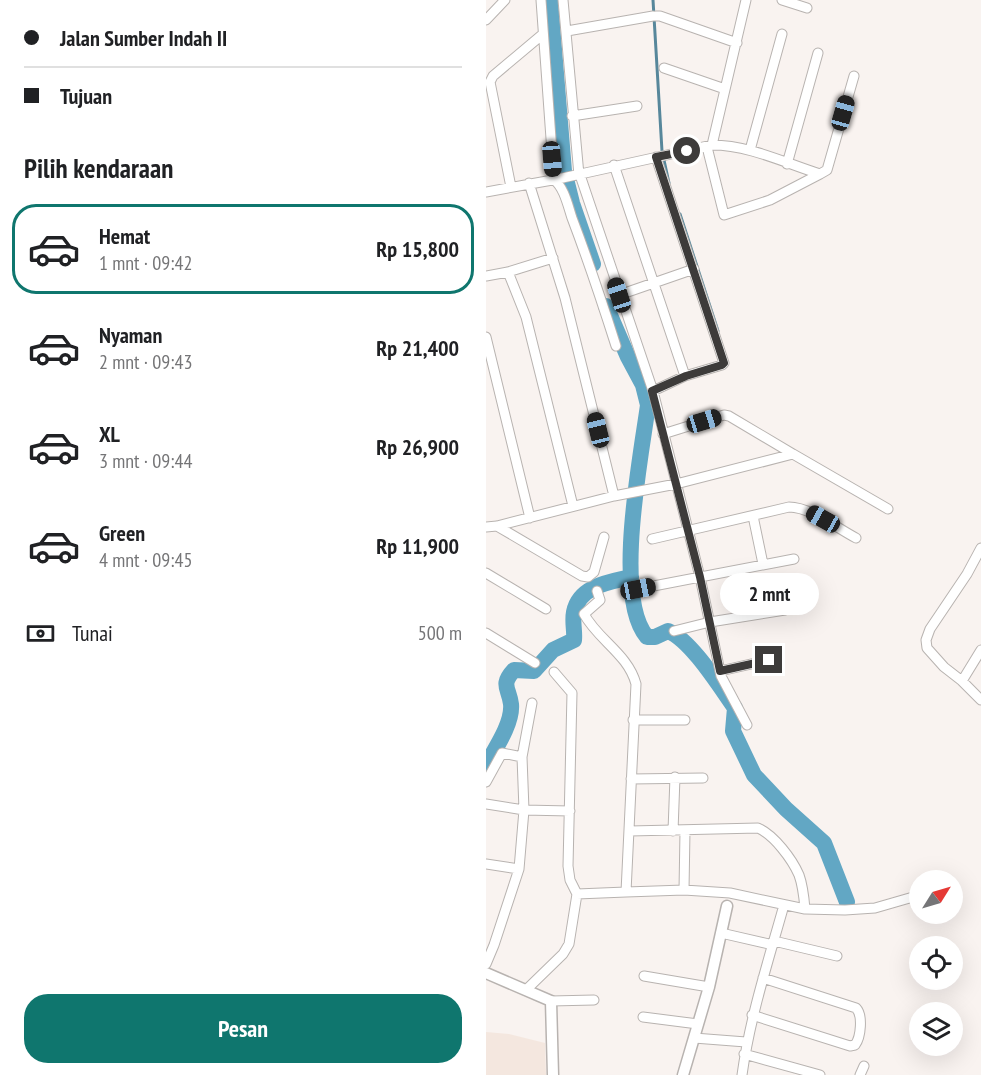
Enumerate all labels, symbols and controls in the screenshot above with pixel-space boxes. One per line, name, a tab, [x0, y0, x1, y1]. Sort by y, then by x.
text: Jalan Sumber Indah II	[60, 24, 227, 52]
text: Tujuan	[60, 82, 112, 110]
car	[829, 93, 857, 133]
route start	[673, 137, 700, 164]
car	[541, 140, 563, 178]
text: Pilih kendaraan	[24, 151, 173, 185]
icon: car	[27, 222, 81, 276]
text: Hemat	[99, 222, 150, 250]
text: Rp 15,800	[376, 235, 459, 263]
text: 1 mnt · 09:42	[99, 250, 192, 276]
car	[605, 275, 633, 315]
icon: car	[27, 321, 81, 375]
text: Nyaman	[99, 321, 162, 349]
text: Rp 21,400	[376, 334, 459, 362]
text: 2 mnt · 09:43	[99, 349, 192, 375]
car	[684, 407, 724, 435]
car	[585, 410, 611, 450]
icon: car	[27, 420, 81, 474]
text: XL	[99, 420, 120, 448]
text: Rp 26,900	[376, 433, 459, 461]
text: 3 mnt · 09:44	[99, 448, 192, 474]
car	[803, 502, 843, 536]
icon: car	[27, 519, 81, 573]
text: Green	[99, 519, 145, 547]
text: Rp 11,900	[376, 532, 459, 560]
text: 4 mnt · 09:45	[99, 547, 192, 573]
callout: 2 mnt	[720, 573, 818, 615]
car	[619, 577, 657, 601]
text: 2 mnt	[749, 581, 790, 607]
icon: cash	[24, 617, 57, 650]
text: Tunai	[72, 619, 113, 647]
text: 500 m	[418, 620, 462, 646]
route end	[755, 646, 782, 673]
north arrow	[909, 870, 963, 924]
map controls	[909, 870, 963, 1056]
button: locate	[909, 936, 963, 990]
button: Pesan	[24, 994, 462, 1063]
button: layers	[909, 1002, 963, 1056]

